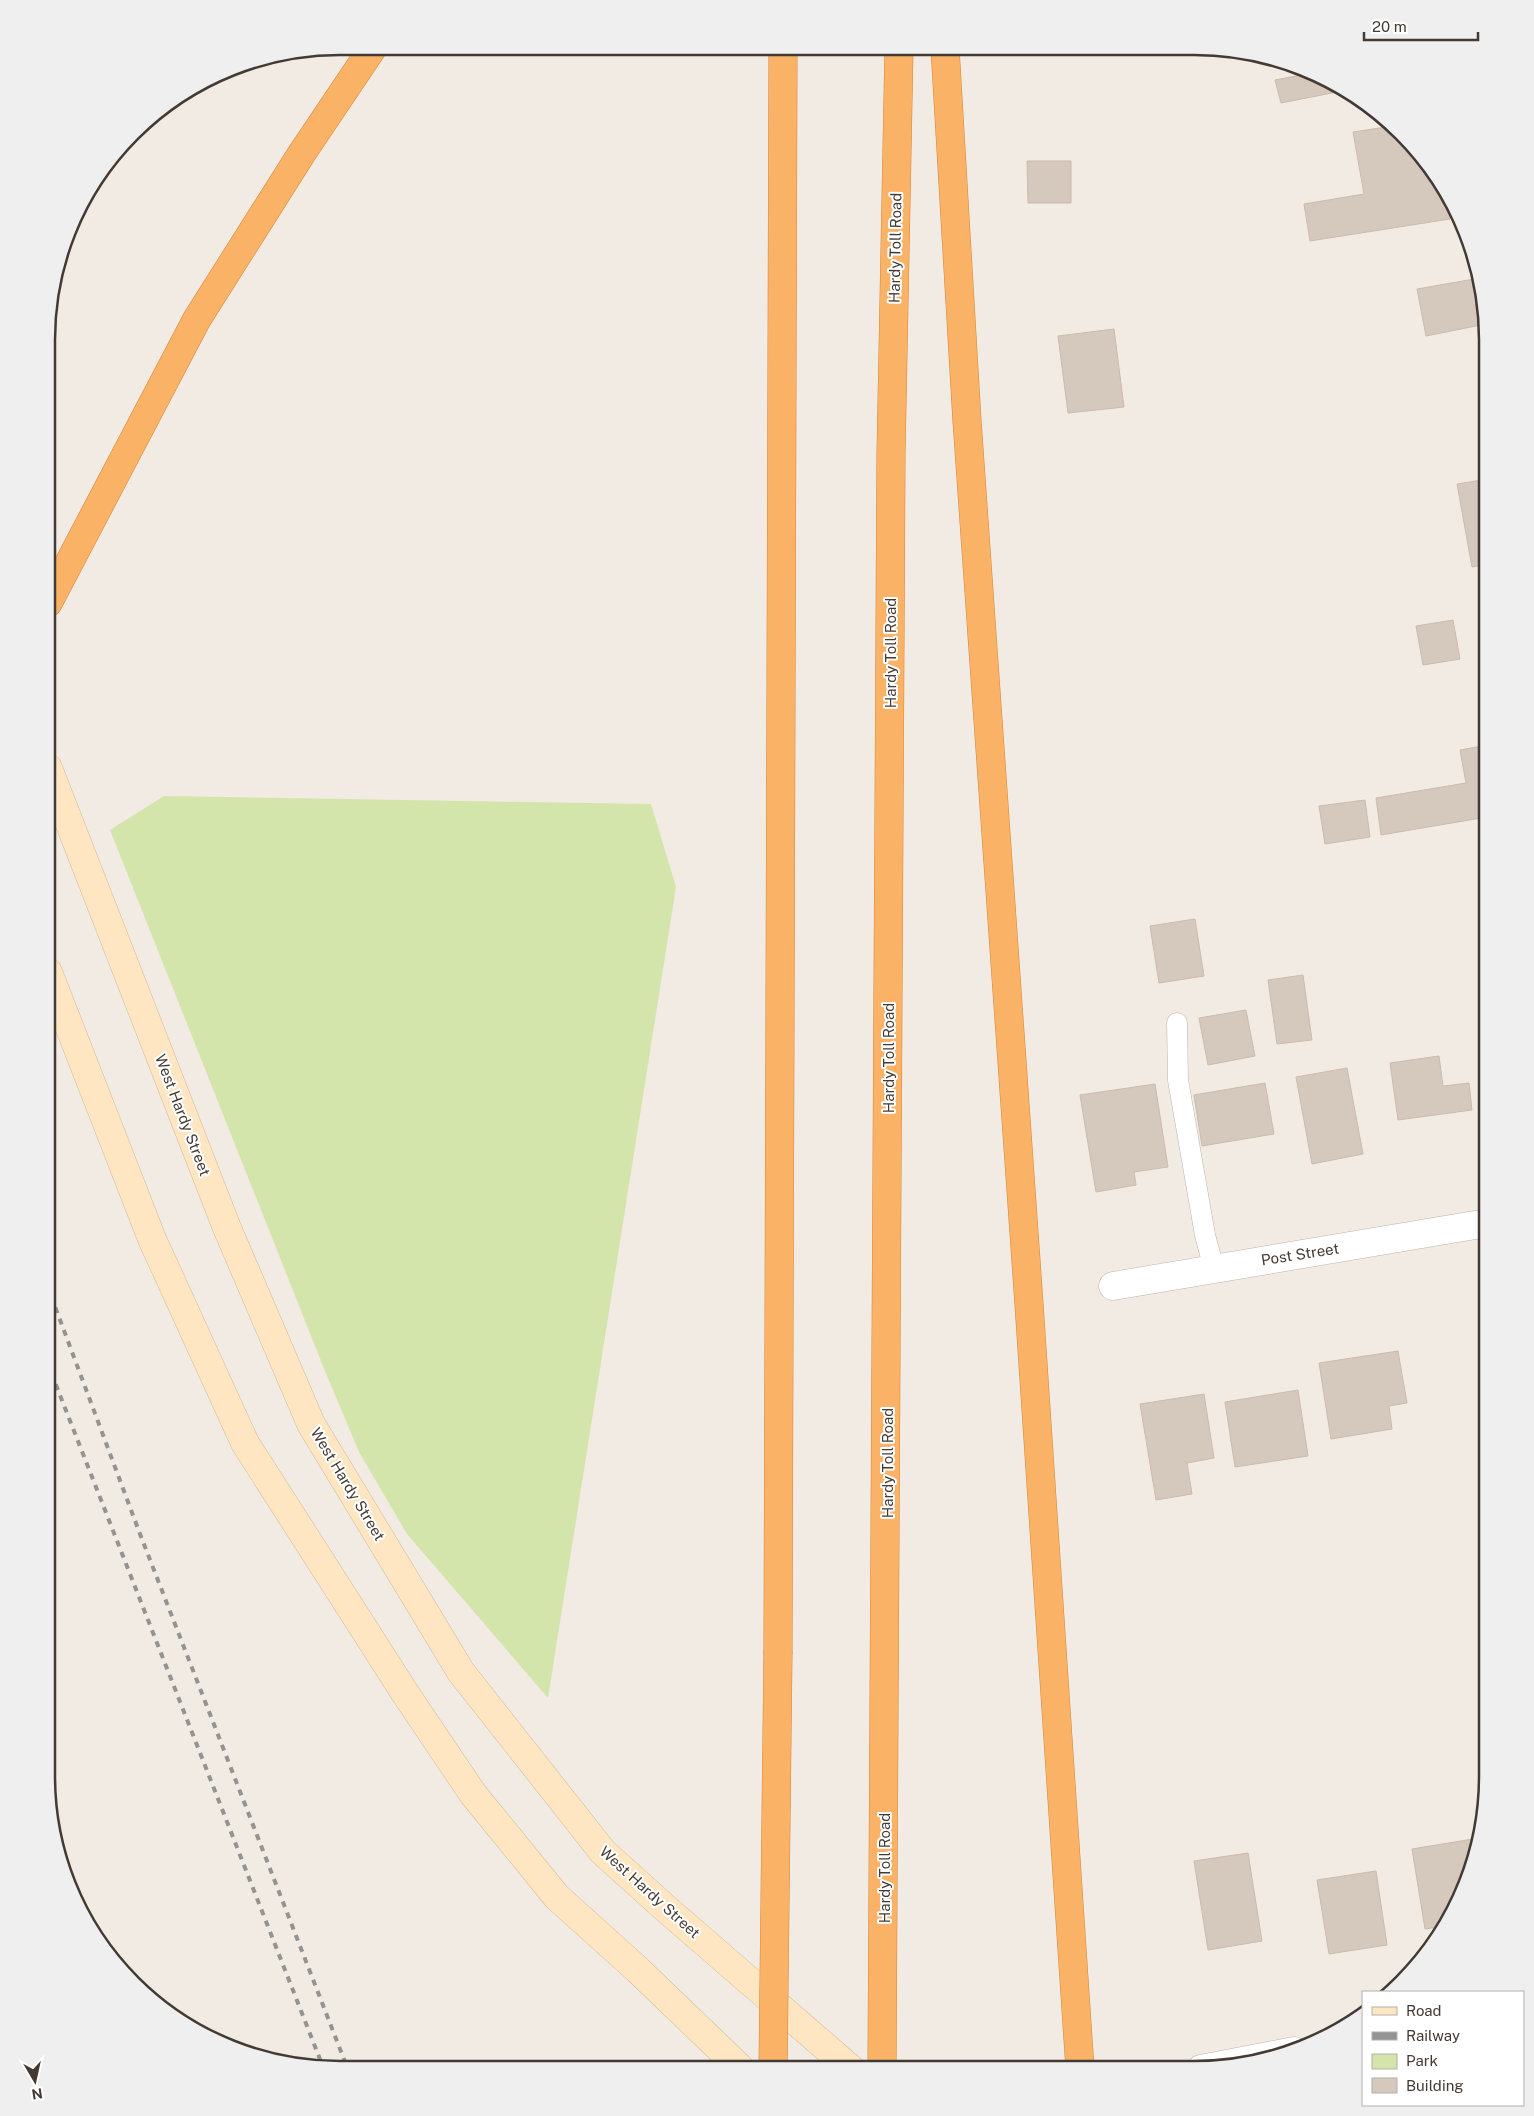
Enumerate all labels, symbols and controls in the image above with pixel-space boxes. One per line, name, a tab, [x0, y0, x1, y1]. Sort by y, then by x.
scale bar	[1364, 10, 1478, 42]
text: 20 m	[1372, 18, 1407, 35]
street label: Hardy Toll Road	[886, 193, 904, 303]
street label: Hardy Toll Road	[882, 598, 899, 708]
street label: Hardy Toll Road	[880, 1003, 897, 1113]
street label: West Hardy Street	[152, 1052, 214, 1178]
street label: Post Street	[1260, 1239, 1340, 1269]
street label: Hardy Toll Road	[879, 1408, 896, 1518]
street label: West Hardy Street	[308, 1424, 389, 1544]
street label: Hardy Toll Road	[876, 1813, 893, 1923]
street label: West Hardy Street	[596, 1843, 704, 1942]
legend	[1362, 1991, 1524, 2106]
text: Road	[1406, 2002, 1442, 2019]
text: Railway	[1406, 2027, 1460, 2044]
text: Park	[1406, 2052, 1438, 2069]
north arrow	[10, 2056, 60, 2106]
text: Building	[1406, 2077, 1464, 2094]
text: N	[30, 2085, 44, 2103]

